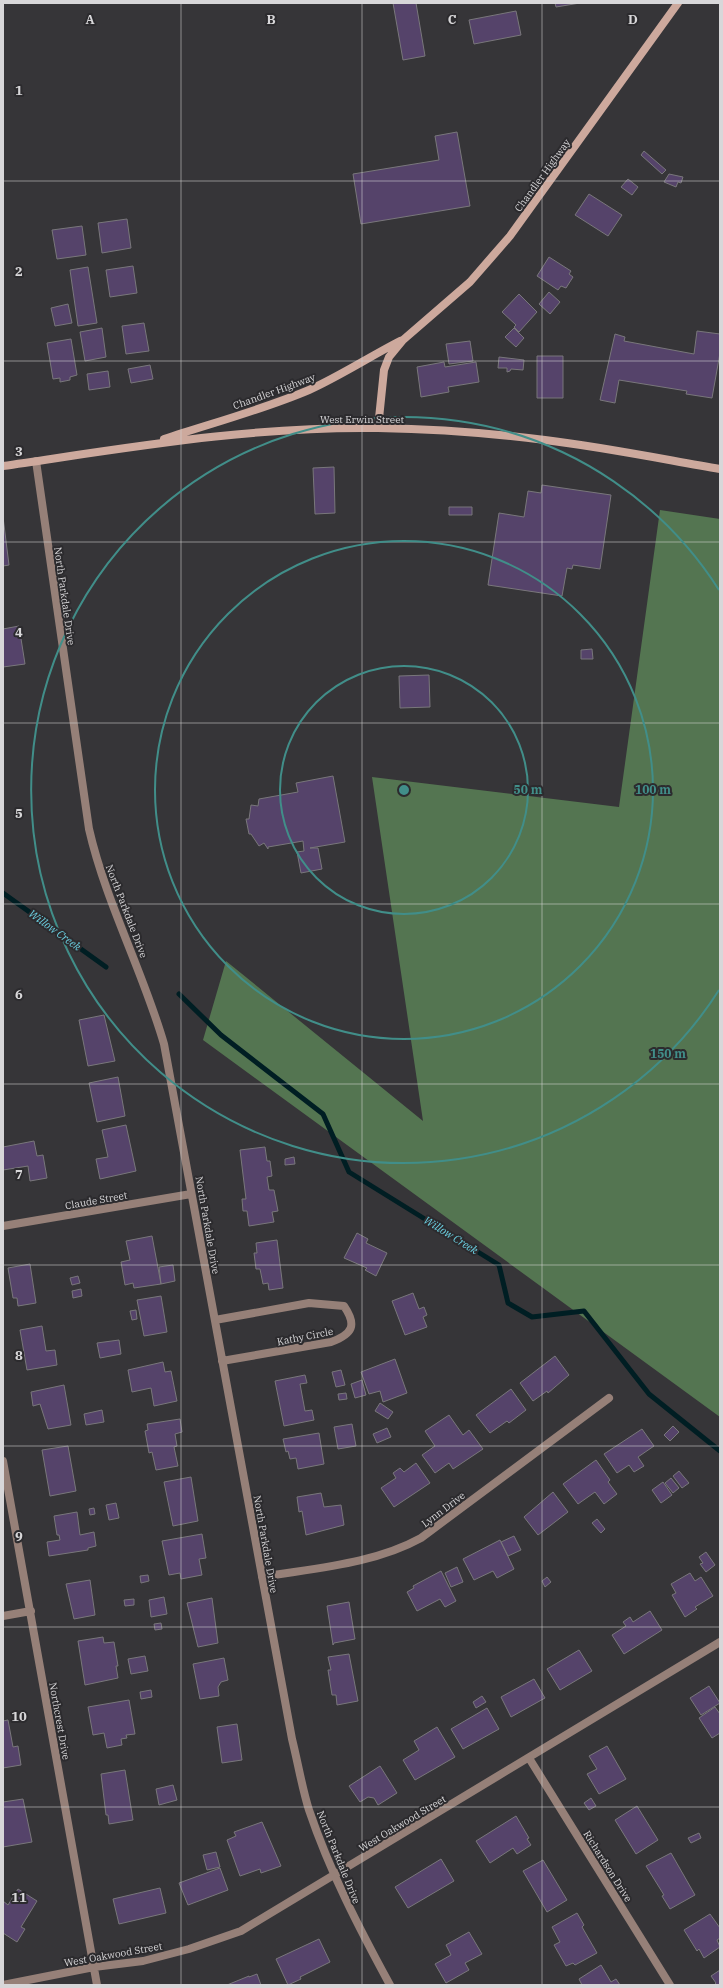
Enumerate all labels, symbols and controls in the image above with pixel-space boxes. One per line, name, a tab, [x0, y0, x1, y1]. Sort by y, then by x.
text: A	[85, 11, 95, 28]
text: B	[266, 11, 276, 28]
text: C	[448, 11, 457, 28]
text: D	[628, 11, 638, 28]
text: 1	[15, 82, 23, 99]
street label: Chandler Highway	[512, 136, 574, 214]
text: 2	[15, 263, 23, 280]
street label: Chandler Highway	[231, 370, 318, 412]
street label: West Erwin Street	[320, 413, 405, 426]
text: 3	[15, 443, 23, 460]
street label: North Parkdale Drive	[51, 546, 78, 646]
text: 4	[15, 624, 23, 641]
text: 50 m	[514, 782, 543, 797]
text: 100 m	[635, 782, 671, 797]
centre of rings	[397, 783, 411, 797]
text: 5	[15, 805, 23, 822]
street label: North Parkdale Drive	[103, 863, 150, 960]
water label: Willow Creek	[26, 906, 84, 954]
text: 6	[15, 986, 23, 1003]
text: 150 m	[650, 1046, 686, 1061]
text: 7	[15, 1166, 23, 1183]
street label: North Parkdale Drive	[192, 1175, 223, 1275]
street label: Claude Street	[64, 1189, 129, 1212]
water label: Willow Creek	[421, 1213, 481, 1257]
street label: Kathy Circle	[276, 1325, 334, 1348]
text: 8	[15, 1347, 23, 1364]
street label: Lynn Drive	[419, 1489, 468, 1530]
street label: North Parkdale Drive	[250, 1494, 281, 1594]
text: 9	[15, 1528, 23, 1545]
street label: Northcrest Drive	[46, 1681, 73, 1761]
text: 10	[11, 1708, 27, 1725]
street label: West Oakwood Street	[356, 1792, 449, 1855]
street label: North Parkdale Drive	[314, 1809, 363, 1906]
street label: Richardson Drive	[580, 1828, 635, 1904]
text: 11	[11, 1889, 27, 1906]
street label: West Oakwood Street	[63, 1939, 164, 1970]

